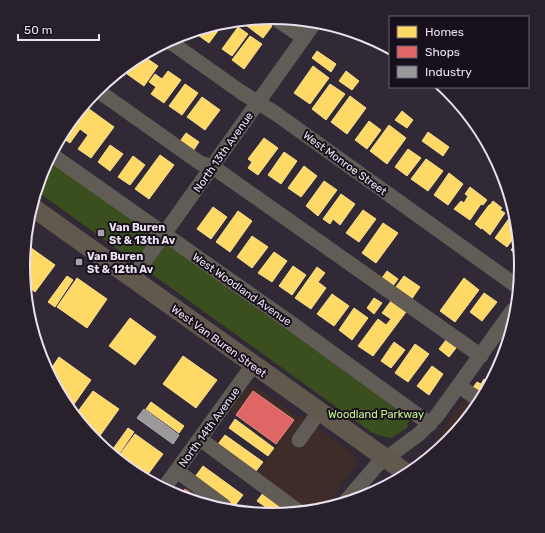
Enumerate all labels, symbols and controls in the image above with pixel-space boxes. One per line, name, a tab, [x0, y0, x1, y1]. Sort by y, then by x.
scale bar	[18, 16, 99, 42]
legend	[389, 16, 529, 88]
text: 50 m	[24, 23, 52, 37]
text: Homes	[425, 25, 464, 39]
text: Shops	[425, 45, 460, 59]
text: Industry	[425, 65, 472, 79]
street label: North 13th Avenue	[191, 110, 256, 195]
street label: West Monroe Street	[300, 129, 390, 198]
place label: Van Buren St & 13th Av	[109, 221, 176, 247]
marker: Van Buren St & 13th Av	[96, 228, 106, 238]
place label: Van Buren St & 12th Av	[87, 250, 154, 276]
street label: West Woodland Avenue	[190, 250, 294, 329]
marker: Van Buren St & 12th Av	[74, 257, 84, 267]
street label: West Van Buren Street	[169, 303, 269, 381]
street label: North 14th Avenue	[176, 385, 243, 470]
park label: Woodland Parkway	[328, 408, 424, 421]

